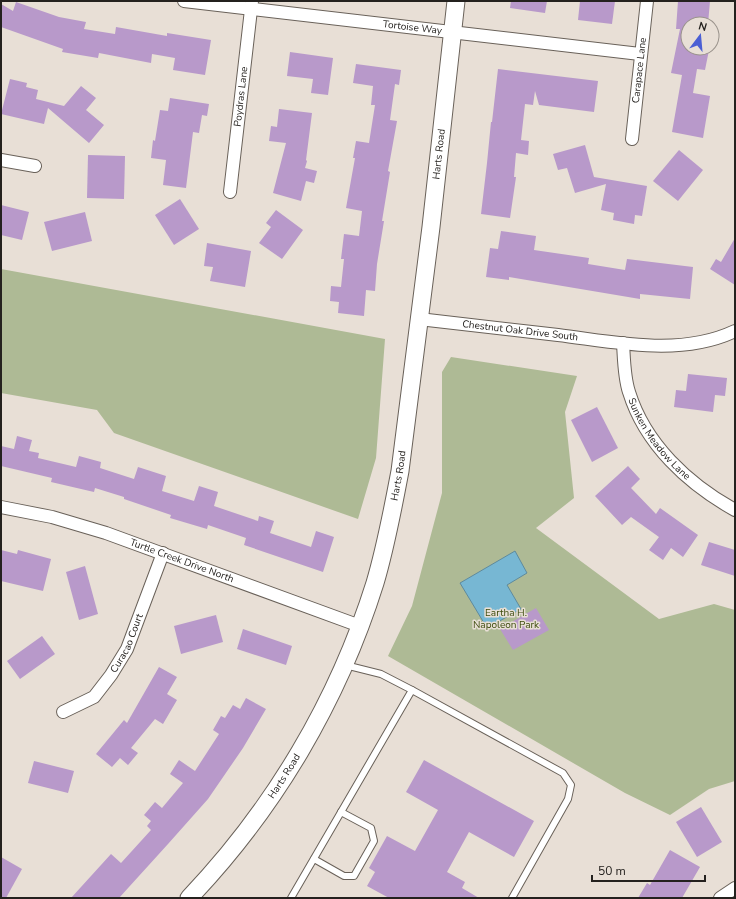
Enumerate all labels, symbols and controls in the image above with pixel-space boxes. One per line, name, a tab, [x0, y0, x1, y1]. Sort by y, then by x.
north arrow	[680, 16, 720, 56]
street label: Tortoise Way	[382, 17, 444, 38]
text: N	[697, 19, 709, 35]
street label: Carapace Lane	[629, 37, 650, 104]
street label: Poydras Lane	[231, 66, 251, 127]
street label: Harts Road	[429, 128, 449, 180]
street label: Chestnut Oak Drive South	[461, 317, 579, 345]
street label: Sunken Meadow Lane	[625, 396, 693, 483]
street label: Harts Road	[387, 449, 410, 502]
street label: Turtle Creek Drive North	[128, 535, 236, 586]
park label: Eartha H. Napoleon Park	[473, 606, 540, 632]
street label: Curacao Court	[107, 611, 147, 676]
street label: Harts Road	[265, 751, 304, 801]
scale bar	[592, 857, 705, 883]
text: 50 m	[598, 863, 626, 879]

